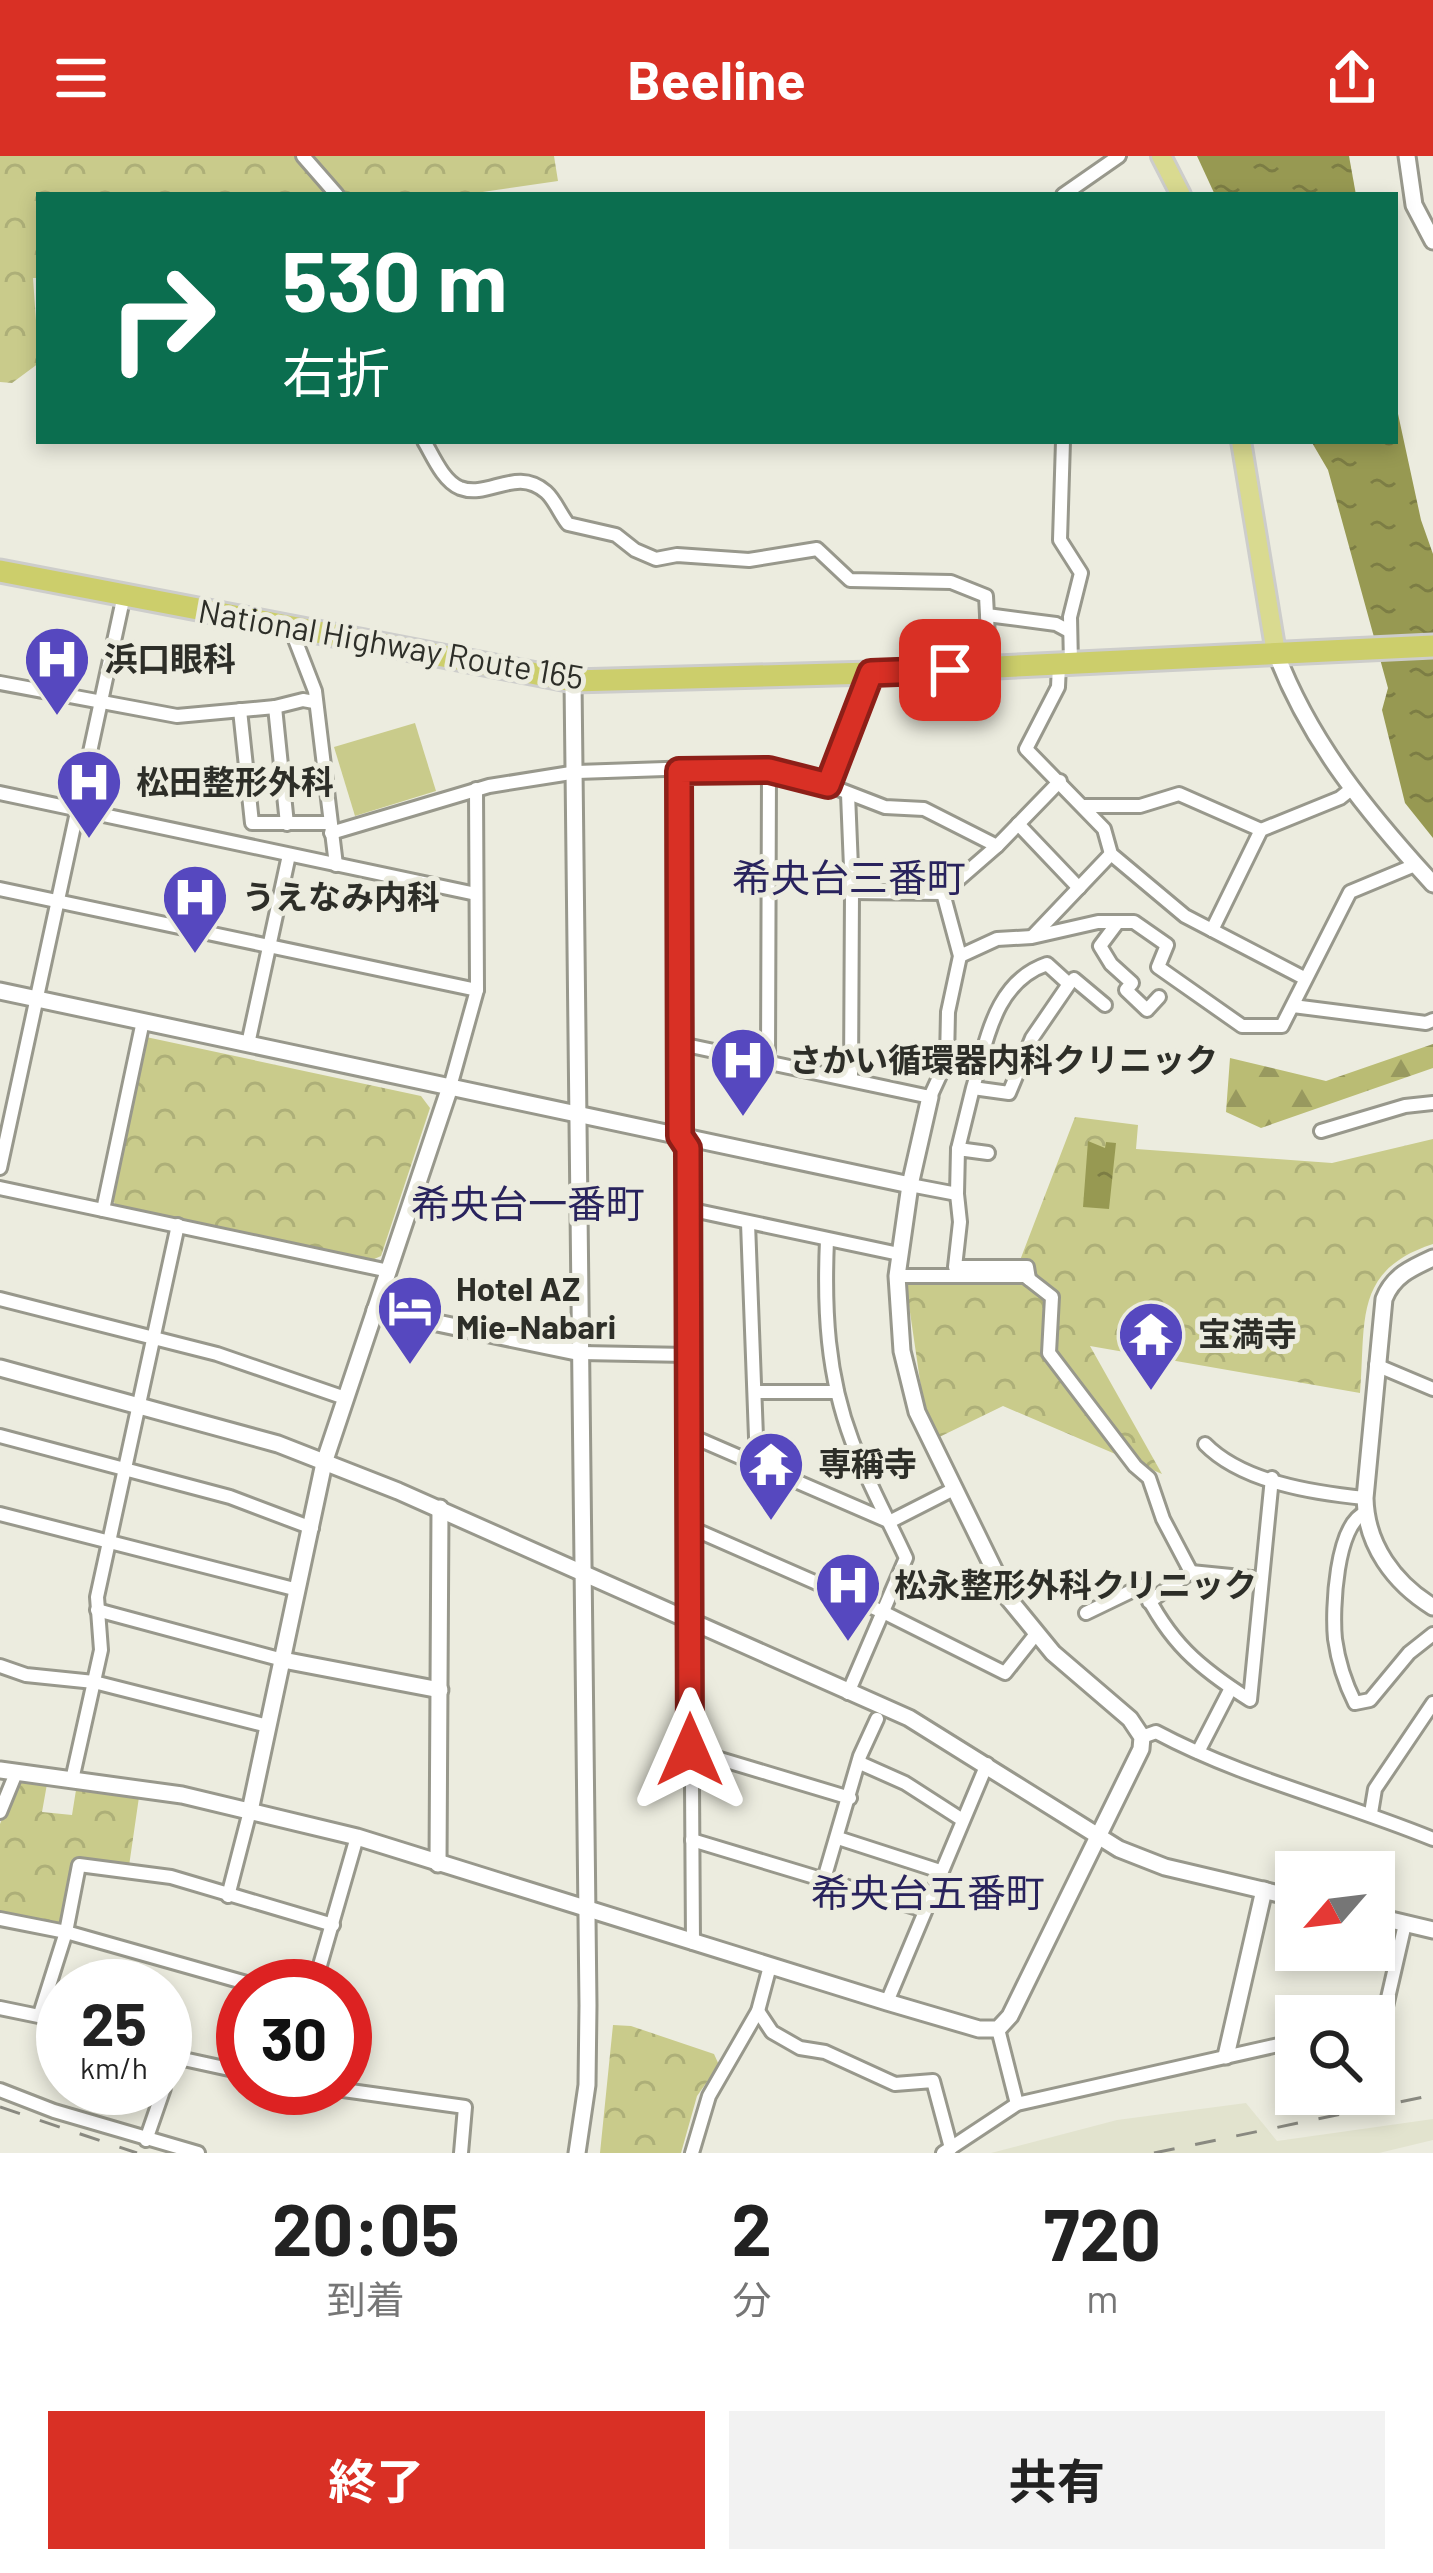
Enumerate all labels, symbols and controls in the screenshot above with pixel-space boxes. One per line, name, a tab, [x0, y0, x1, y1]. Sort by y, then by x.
icon: menu	[48, 45, 114, 111]
icon: share	[1319, 45, 1385, 111]
text: Beeline	[627, 46, 806, 111]
text: 530 m	[282, 228, 507, 329]
icon: right	[84, 240, 240, 396]
text: 右折	[282, 339, 390, 404]
street label: National Highway Route 165	[196, 589, 587, 697]
pin	[899, 619, 1001, 721]
hospital icon: 浜口眼科	[22, 624, 92, 718]
icon: arrive	[917, 637, 983, 703]
place label: 浜口眼科	[104, 638, 236, 678]
hospital icon: 松田整形外科	[54, 747, 124, 841]
place label: 松田整形外科	[136, 761, 334, 801]
district label: 希央台三番町	[732, 853, 966, 900]
hospital icon: うえなみ内科	[160, 862, 230, 956]
place label: うえなみ内科	[242, 876, 440, 916]
hospital icon: さかい循環器内科クリニック	[708, 1025, 778, 1119]
place label: さかい循環器内科クリニック	[789, 1039, 1218, 1079]
district label: 希央台一番町	[411, 1179, 645, 1226]
place label: Hotel AZ Mie-Nabari	[456, 1268, 616, 1346]
hotel icon: Hotel AZ Mie-Nabari	[375, 1273, 445, 1367]
temple icon: 宝満寺	[1116, 1299, 1186, 1393]
place label: 宝満寺	[1198, 1313, 1297, 1353]
temple icon: 専稱寺	[736, 1429, 806, 1523]
place label: 専稱寺	[818, 1443, 917, 1483]
hospital icon: 松永整形外科クリニック	[813, 1550, 883, 1644]
place label: 松永整形外科クリニック	[894, 1564, 1257, 1604]
position arrow	[627, 1687, 753, 1813]
north arrow	[1275, 1851, 1395, 1971]
map controls	[1275, 1851, 1395, 2115]
district label: 希央台五番町	[811, 1868, 1045, 1915]
speed limit sign: 30	[216, 1959, 372, 2115]
text: 25	[81, 1986, 147, 2058]
button: search	[1275, 1995, 1395, 2115]
text: km/h	[80, 2049, 148, 2085]
text: 20:05	[272, 2184, 459, 2270]
text: 2	[731, 2184, 772, 2270]
text: 720	[1044, 2189, 1161, 2275]
text: m	[1086, 2274, 1119, 2321]
text: 到着	[327, 2275, 405, 2322]
text: 分	[732, 2275, 771, 2322]
button: 終了	[48, 2411, 705, 2549]
button: 共有	[729, 2411, 1385, 2549]

